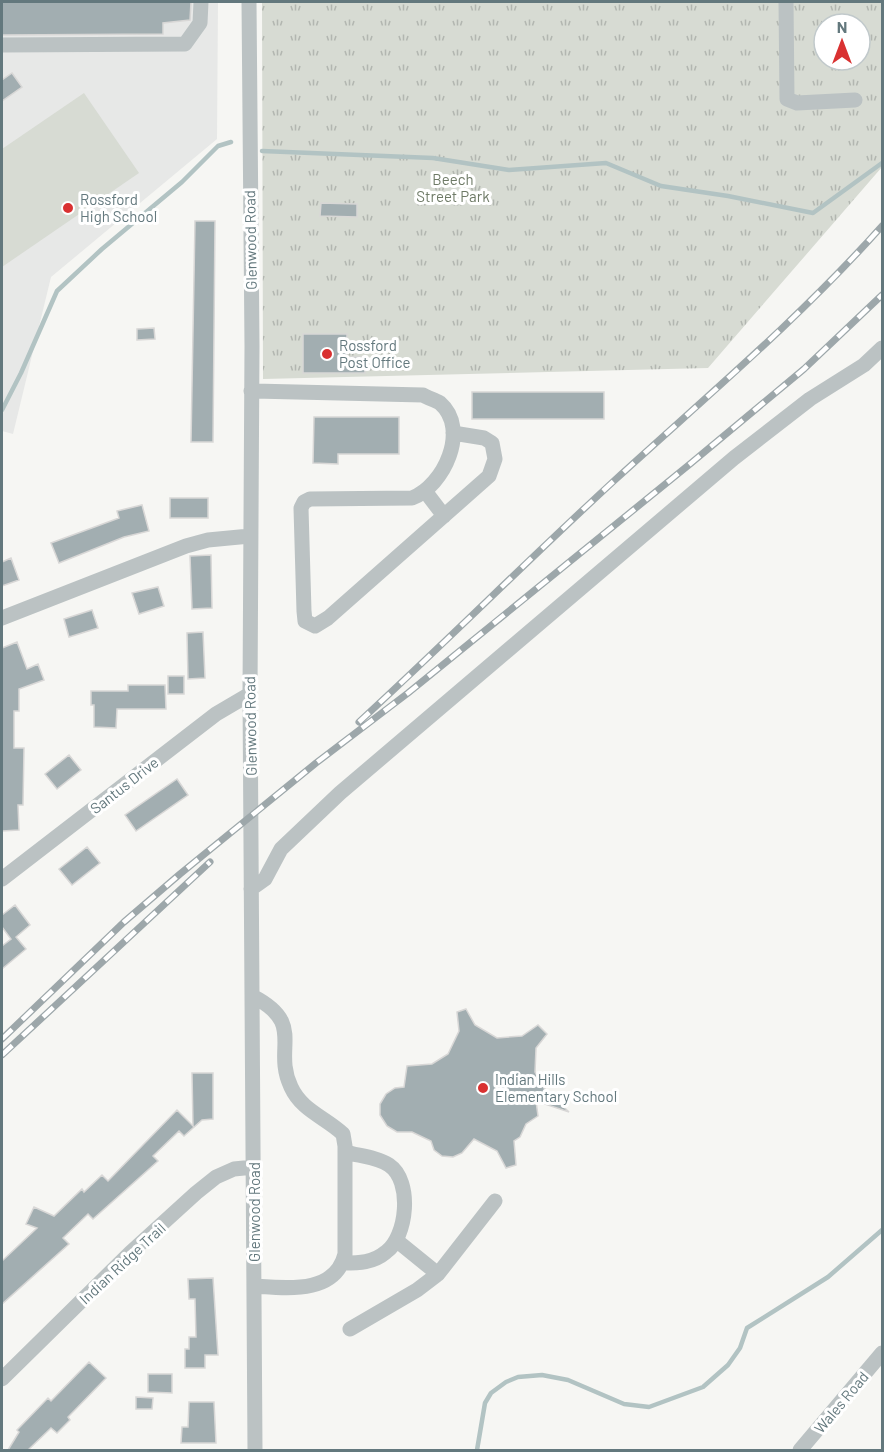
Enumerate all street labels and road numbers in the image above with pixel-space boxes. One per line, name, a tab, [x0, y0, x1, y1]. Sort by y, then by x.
street label: Glenwood Road	[240, 190, 260, 290]
street label: Glenwood Road	[240, 676, 260, 776]
street label: Santus Drive	[86, 753, 162, 817]
street label: Glenwood Road	[245, 1162, 263, 1262]
street label: Indian Ridge Trail	[75, 1219, 169, 1307]
street label: Wales Road	[810, 1368, 872, 1436]

